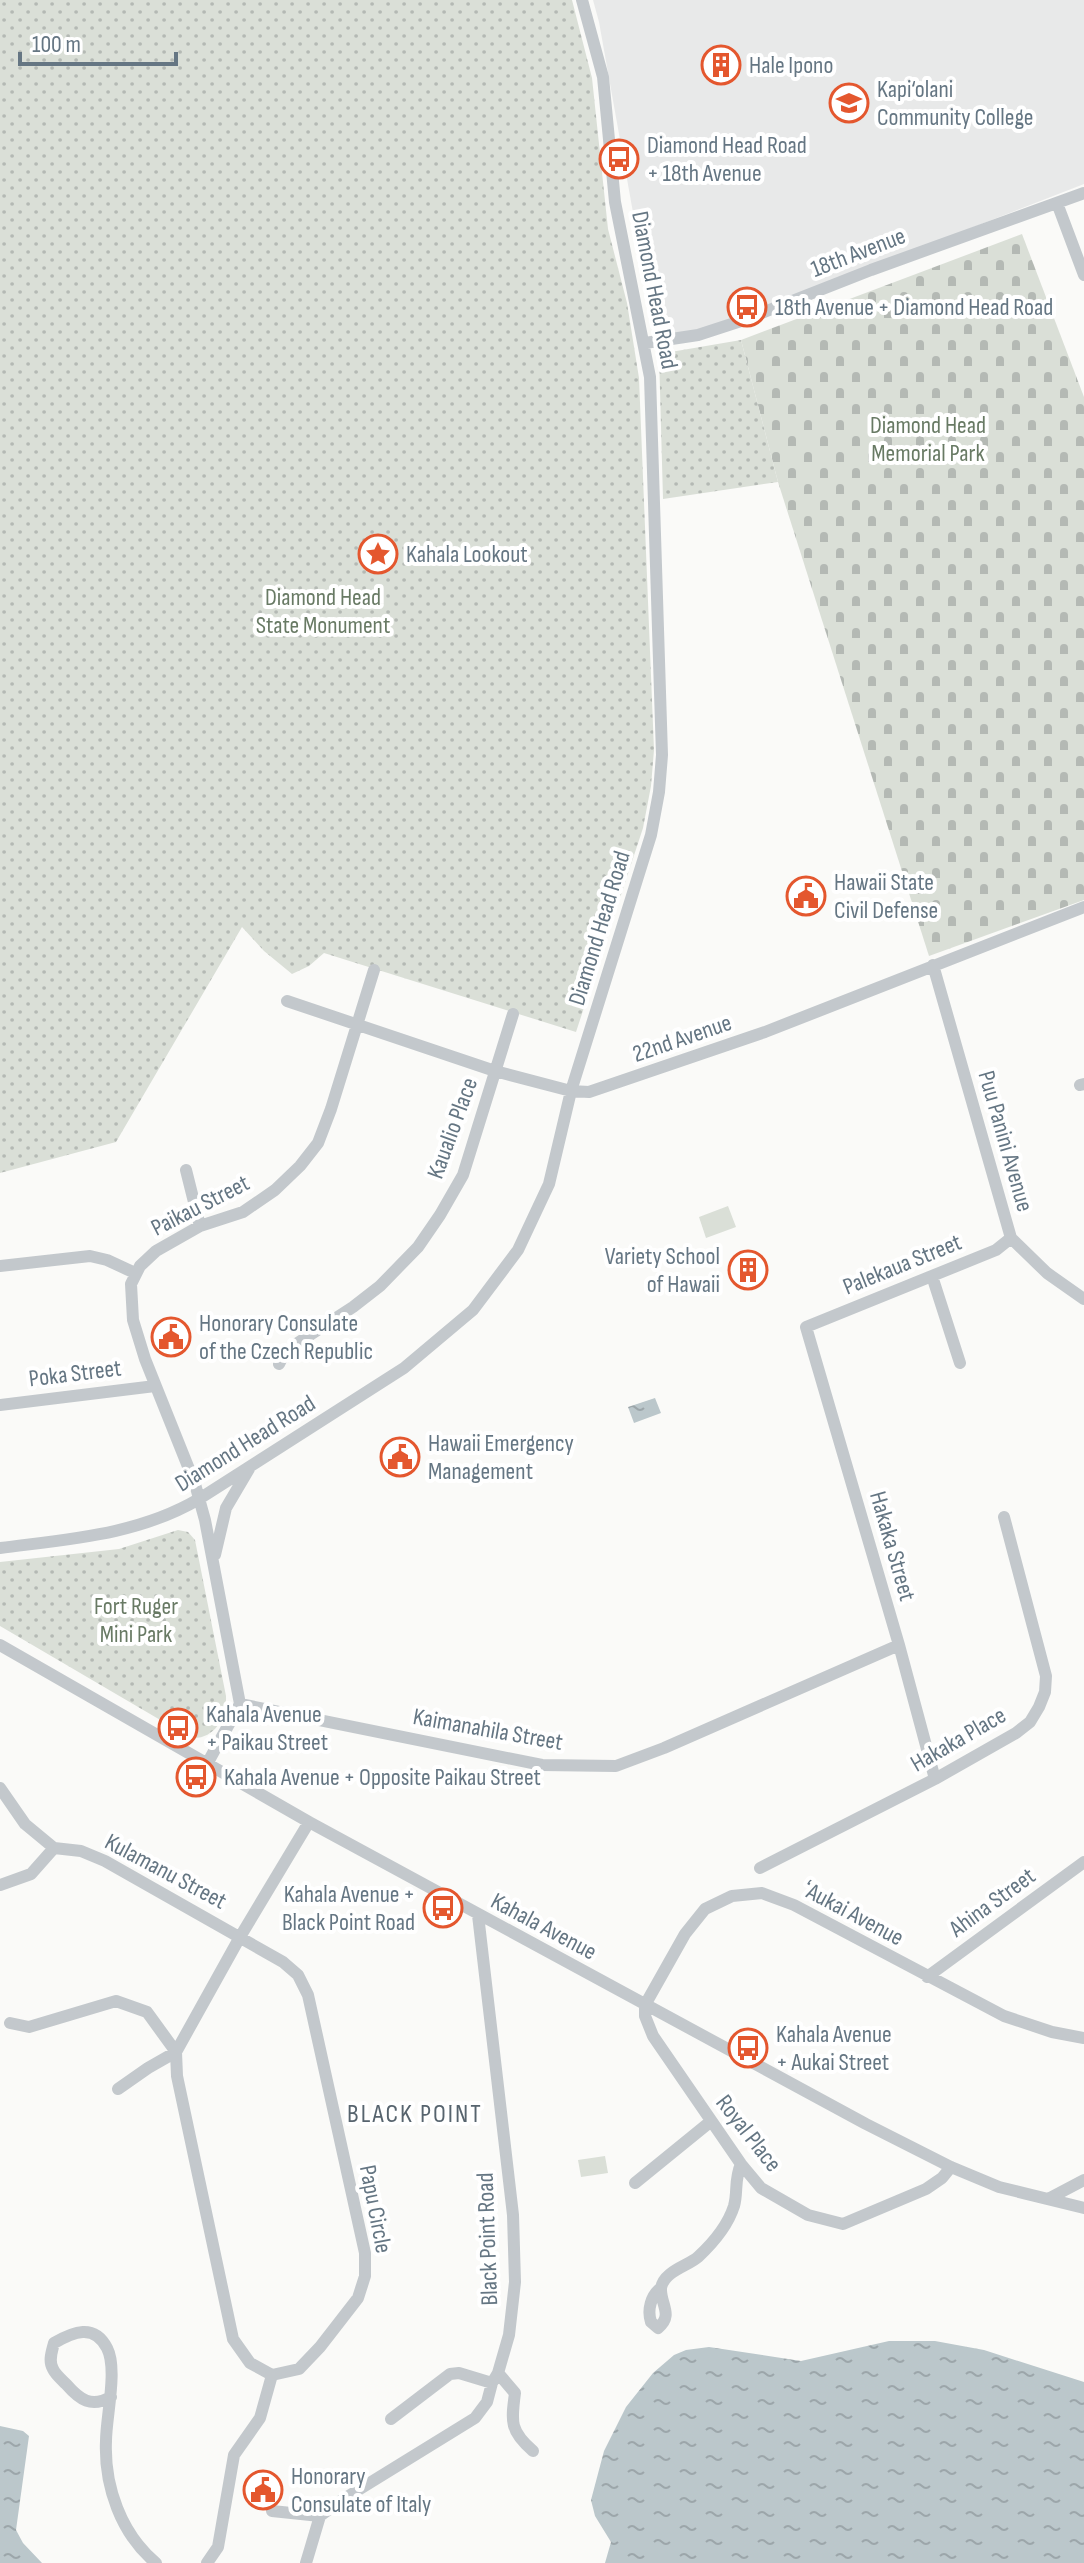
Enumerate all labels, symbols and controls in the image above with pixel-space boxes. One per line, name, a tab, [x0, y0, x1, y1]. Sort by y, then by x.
scale bar	[20, 16, 176, 66]
text: 100 m	[32, 30, 81, 59]
building icon: Hale Ipono	[700, 44, 742, 86]
place label: Hale Ipono	[749, 51, 833, 80]
place label: Kapi‘olani Community College	[877, 75, 1034, 132]
school or university icon: Kapi‘olani Community College	[828, 82, 870, 124]
place label: Diamond Head Road + 18th Avenue	[647, 131, 807, 188]
bus stop icon: Diamond Head Road + 18th Avenue	[598, 138, 640, 180]
street label: Diamond Head Road	[625, 209, 684, 371]
street label: 18th Avenue	[807, 221, 910, 284]
bus stop icon: 18th Avenue + Diamond Head Road	[726, 286, 768, 328]
place label: 18th Avenue + Diamond Head Road	[775, 293, 1053, 322]
park label: Diamond Head Memorial Park	[870, 411, 986, 468]
place icon: Kahala Lookout	[357, 533, 399, 575]
place label: Kahala Lookout	[406, 540, 528, 569]
park label: Diamond Head State Monument	[256, 583, 390, 640]
street label: Diamond Head Road	[562, 847, 637, 1009]
place label: Hawaii State Civil Defense	[834, 868, 938, 925]
public building icon: Hawaii State Civil Defense	[785, 875, 827, 917]
street label: 22nd Avenue	[629, 1008, 735, 1069]
street label: Puu Panini Avenue	[972, 1067, 1039, 1215]
street label: Kaualio Place	[421, 1074, 484, 1183]
street label: Paikau Street	[146, 1168, 254, 1243]
street label: Palekaua Street	[839, 1228, 966, 1301]
place label: Variety School of Hawaii	[605, 1242, 720, 1299]
building icon: Variety School of Hawaii	[727, 1249, 769, 1291]
place label: Honorary Consulate of the Czech Republic	[199, 1309, 373, 1366]
public building icon: Honorary Consulate of the Czech Republic	[150, 1316, 192, 1358]
street label: Poka Street	[27, 1353, 123, 1394]
street label: Diamond Head Road	[170, 1389, 321, 1498]
place label: Hawaii Emergency Management	[428, 1429, 574, 1486]
public building icon: Hawaii Emergency Management	[379, 1436, 421, 1478]
street label: Hakaka Street	[863, 1488, 922, 1604]
park label: Fort Ruger Mini Park	[94, 1592, 178, 1649]
place label: Kahala Avenue + Paikau Street	[206, 1700, 328, 1757]
street label: Hakaka Place	[906, 1701, 1011, 1778]
street label: Kaimanahila Street	[411, 1702, 565, 1757]
bus stop icon: Kahala Avenue + Paikau Street	[157, 1707, 199, 1749]
bus stop icon: Kahala Avenue + Opposite Paikau Street	[175, 1756, 217, 1798]
place label: Kahala Avenue + Opposite Paikau Street	[224, 1763, 541, 1792]
street label: Kulamanu Street	[100, 1827, 232, 1916]
street label: Ahina Street	[943, 1861, 1041, 1944]
street label: ʻAukai Avenue	[797, 1875, 909, 1952]
place label: Kahala Avenue + Black Point Road	[282, 1880, 415, 1937]
street label: Kahala Avenue	[486, 1886, 602, 1966]
bus stop icon: Kahala Avenue + Black Point Road	[422, 1887, 464, 1929]
place label: Kahala Avenue + Aukai Street	[776, 2020, 892, 2077]
bus stop icon: Kahala Avenue + Aukai Street	[727, 2027, 769, 2069]
street label: Royal Place	[709, 2089, 788, 2178]
district label: BLACK POINT	[347, 2099, 483, 2130]
street label: Papu Circle	[353, 2163, 398, 2256]
street label: Black Point Road	[471, 2172, 504, 2306]
place label: Honorary Consulate of Italy	[291, 2462, 431, 2519]
public building icon: Honorary Consulate of Italy	[242, 2469, 284, 2511]

